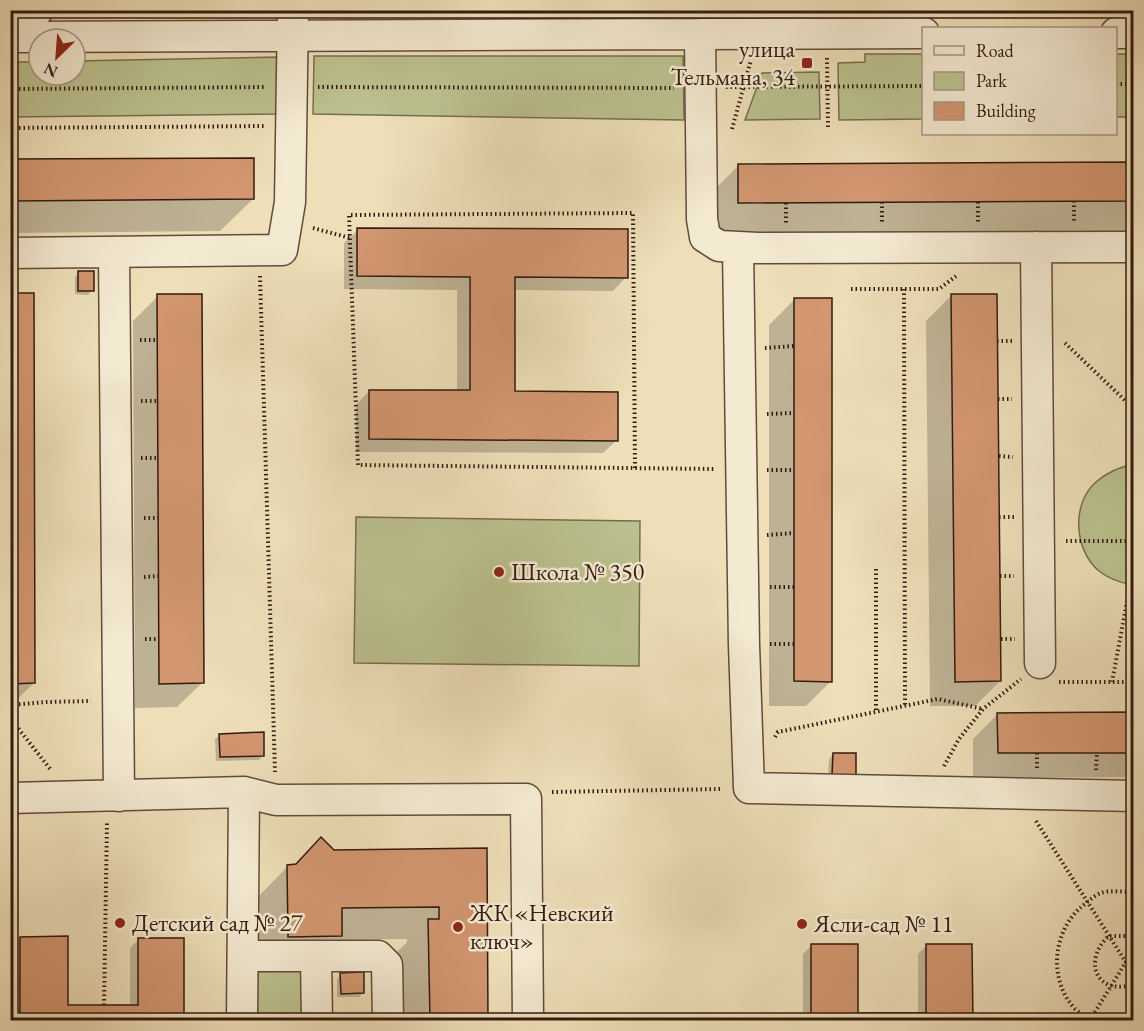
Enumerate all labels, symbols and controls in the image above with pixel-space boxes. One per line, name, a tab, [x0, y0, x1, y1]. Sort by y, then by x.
north arrow	[27, 27, 87, 87]
legend	[922, 27, 1117, 135]
place label: улица Тельмана, 34	[671, 33, 795, 92]
text: Road	[976, 39, 1015, 62]
marker: улица Тельмана, 34	[800, 56, 814, 70]
text: N	[41, 58, 61, 82]
text: Park	[976, 69, 1007, 92]
text: Building	[976, 99, 1036, 122]
place label: Школа № 350	[511, 556, 644, 587]
marker: Школа № 350	[492, 565, 506, 579]
place label: ЖК «Невский ключ»	[469, 897, 614, 956]
place label: Детский сад № 27	[132, 907, 303, 938]
place label: Ясли-сад № 11	[813, 908, 953, 939]
marker: Детский сад № 27	[113, 916, 127, 930]
marker: Ясли-сад № 11	[795, 917, 809, 931]
marker: ЖК «Невский ключ»	[451, 920, 465, 934]

